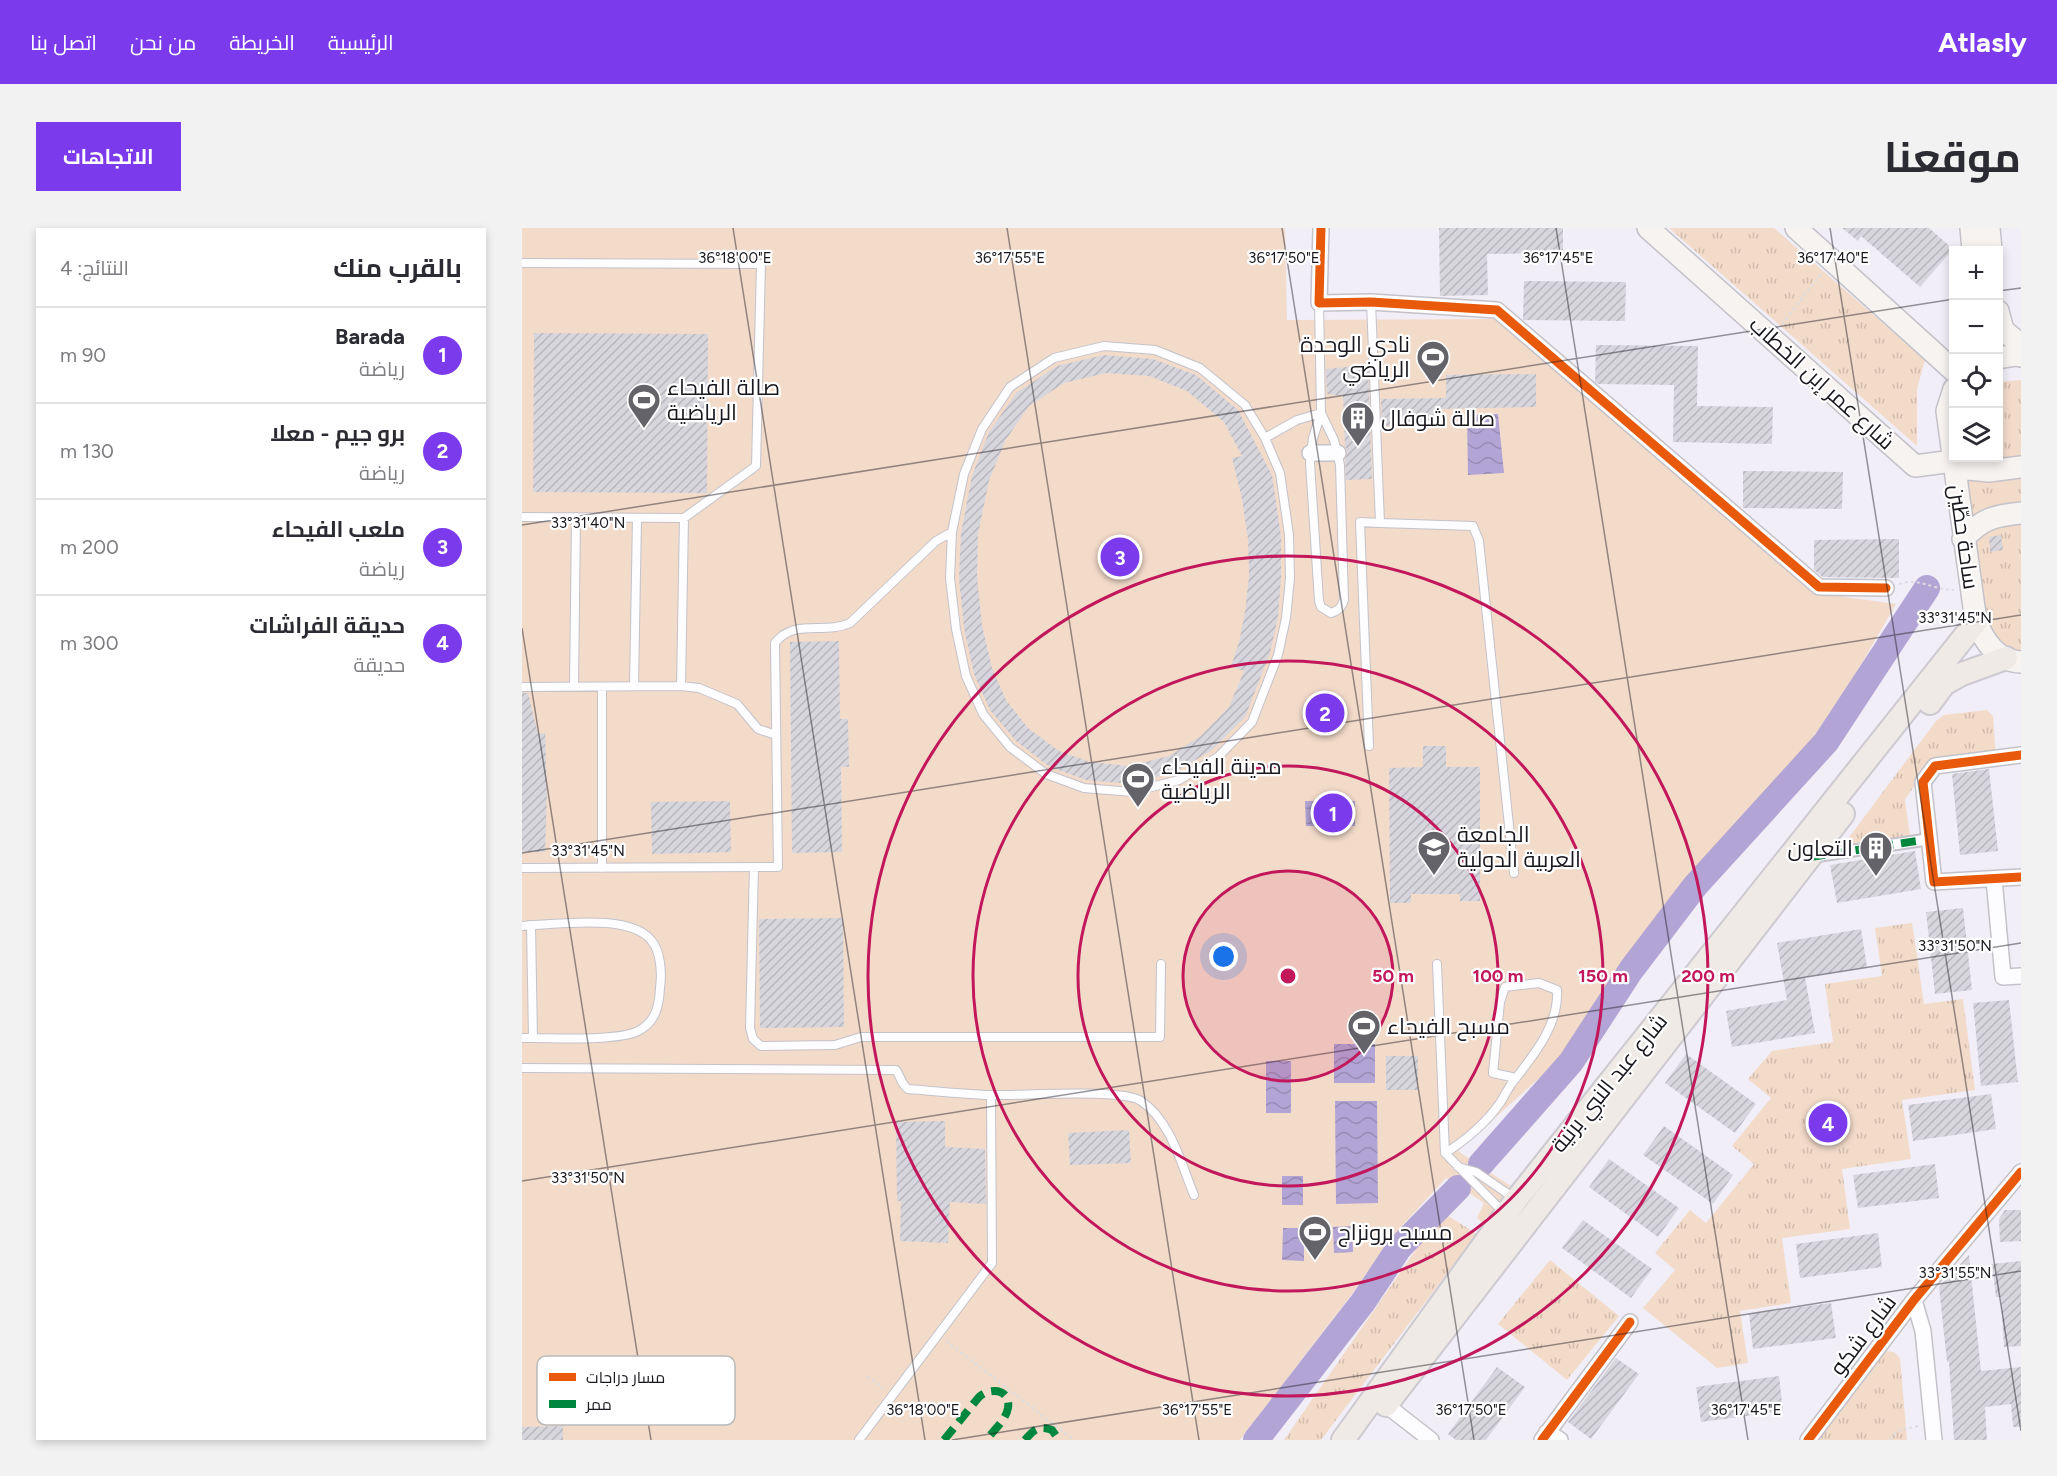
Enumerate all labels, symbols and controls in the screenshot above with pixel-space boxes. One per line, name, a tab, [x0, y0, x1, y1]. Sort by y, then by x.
text: Atlasly	[1938, 25, 2027, 59]
text: اتصل بنا	[30, 30, 97, 55]
text: من نحن	[130, 30, 196, 55]
text: الخريطة	[229, 30, 295, 55]
text: الرئيسية	[328, 30, 394, 55]
button: الاتجاهات	[36, 122, 181, 191]
text: موقعنا	[1884, 132, 2021, 183]
map controls	[1949, 246, 2003, 462]
button: +	[1949, 246, 2003, 300]
text: 36°18'00"E	[698, 249, 772, 267]
text: 36°17'55"E	[975, 249, 1045, 267]
text: 36°17'50"E	[1248, 249, 1320, 267]
text: 36°17'45"E	[1522, 249, 1594, 267]
text: 36°17'40"E	[1797, 249, 1869, 267]
text: بالقرب منك	[333, 252, 462, 284]
text: النتائج: 4	[60, 256, 129, 280]
button: −	[1949, 300, 2003, 354]
street label: شارع عمر إبن الخطاب	[1743, 311, 1900, 456]
text: Barada	[335, 323, 405, 350]
place label: نادي الوحدة الرياضي	[1300, 331, 1410, 386]
sports icon: نادي الوحدة الرياضي	[1415, 339, 1451, 386]
text: 90 m	[60, 343, 106, 367]
text: 1	[438, 343, 447, 367]
button: locate	[1949, 354, 2003, 408]
text: رياضة	[359, 357, 405, 381]
place label: صالة الفيحاء الرياضية	[667, 374, 780, 426]
sports icon: صالة الفيحاء الرياضية	[626, 382, 662, 429]
building icon: صالة شوفال	[1340, 400, 1376, 447]
place label: صالة شوفال	[1381, 405, 1495, 432]
button: layers	[1949, 408, 2003, 462]
text: برو جيم - معلا	[270, 420, 405, 447]
text: 130 m	[60, 439, 114, 463]
text: 2	[437, 439, 448, 463]
text: رياضة	[359, 461, 405, 485]
street label: ساحة حطّين	[1943, 483, 1985, 591]
text: 33°31'40"N	[551, 514, 625, 532]
text: ملعب الفيحاء	[272, 516, 405, 543]
pin: 3	[1100, 534, 1140, 580]
text: 200 m	[60, 535, 119, 559]
text: 3	[437, 535, 448, 559]
text: رياضة	[359, 557, 405, 581]
text: 33°31'45"N	[1918, 609, 1992, 627]
text: حديقة الفراشات	[249, 612, 405, 639]
text: 300 m	[60, 631, 119, 655]
text: 4	[436, 631, 449, 655]
text: حديقة	[354, 653, 405, 677]
pin: 2	[1306, 690, 1344, 736]
place label: مدينة الفيحاء الرياضية	[1161, 753, 1282, 805]
sports icon: مدينة الفيحاء الرياضية	[1120, 761, 1156, 808]
pin: 1	[1314, 790, 1352, 836]
place label: الجامعة العربية الدولية	[1457, 821, 1581, 873]
school or university icon: الجامعة العربية الدولية	[1416, 829, 1452, 876]
building icon: التعاون	[1858, 830, 1894, 877]
place label: التعاون	[1787, 835, 1853, 862]
text: 33°31'45"N	[551, 842, 625, 860]
text: 33°31'50"N	[1918, 937, 1992, 955]
your location	[1209, 942, 1238, 971]
text: 50 m	[1372, 965, 1414, 987]
text: 100 m	[1473, 965, 1523, 987]
text: 150 m	[1578, 965, 1628, 987]
text: 200 m	[1681, 965, 1735, 987]
centre of rings	[1278, 966, 1298, 986]
sports icon: مسبح الفيحاء	[1346, 1008, 1382, 1055]
street label: شارع عبد النبي برنية	[1545, 1008, 1676, 1160]
place label: مسبح الفيحاء	[1387, 1013, 1510, 1041]
pin: 4	[1808, 1100, 1848, 1146]
text: 33°31'50"N	[551, 1169, 625, 1187]
sports icon: مسبح برونزاج	[1297, 1214, 1333, 1261]
place label: مسبح برونزاج	[1338, 1219, 1452, 1247]
text: 33°31'55"N	[1919, 1264, 1991, 1282]
street label: شارع شكو	[1824, 1290, 1903, 1381]
legend	[537, 1356, 735, 1425]
text: مسار دراجات	[586, 1368, 665, 1387]
text: ممر	[585, 1395, 612, 1414]
text: 36°18'00"E	[886, 1401, 960, 1419]
text: 36°17'55"E	[1162, 1401, 1232, 1419]
text: 36°17'50"E	[1435, 1401, 1507, 1419]
text: 36°17'45"E	[1710, 1401, 1782, 1419]

